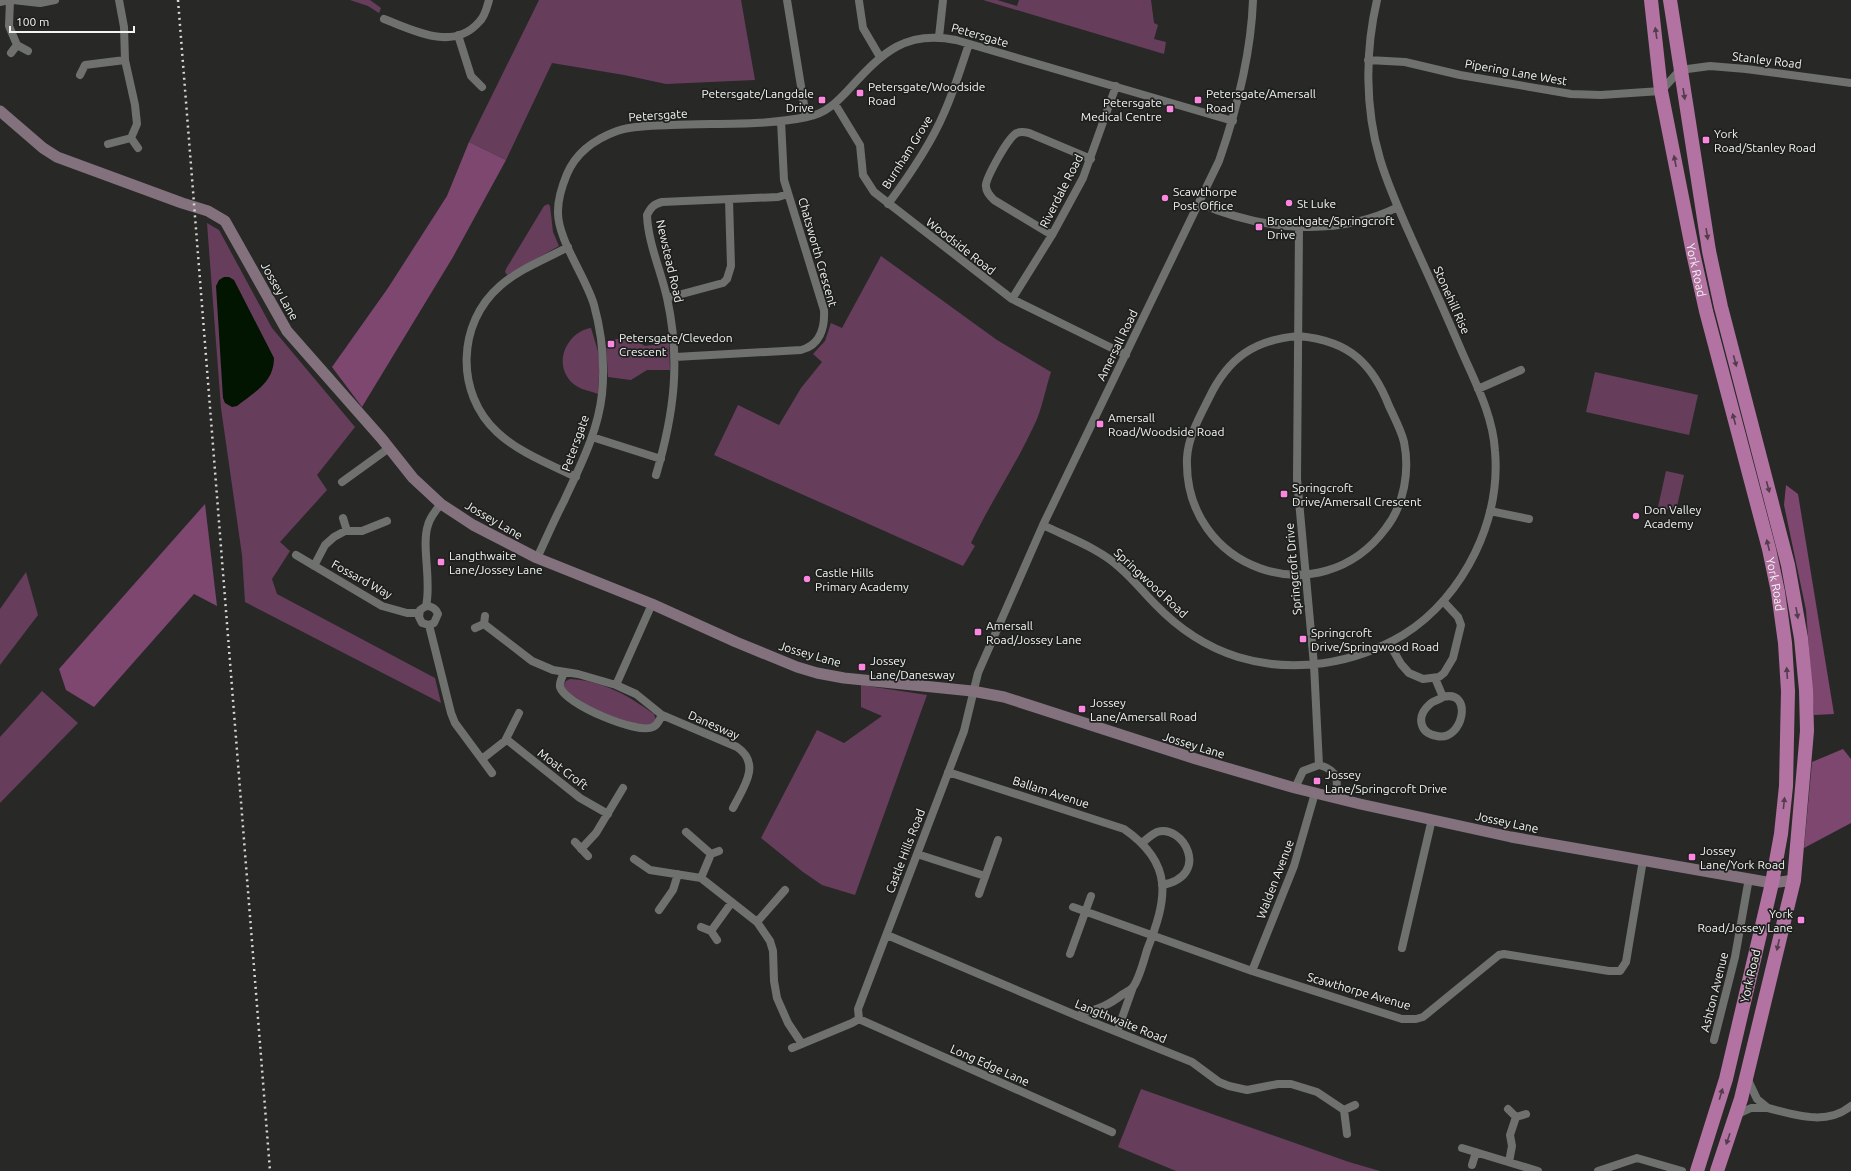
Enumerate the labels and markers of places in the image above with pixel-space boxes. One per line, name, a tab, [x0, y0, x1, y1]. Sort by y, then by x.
place label: Petersgate/Woodside Road	[868, 80, 985, 107]
place label: Petersgate/Langdale Drive	[702, 87, 814, 114]
place label: Petersgate/Amersall Road	[1206, 87, 1316, 114]
marker: Petersgate/Woodside Road	[855, 88, 865, 98]
marker: Petersgate/Langdale Drive	[817, 95, 827, 105]
marker: Petersgate/Amersall Road	[1193, 95, 1203, 105]
place label: Petersgate Medical Centre	[1081, 96, 1162, 123]
marker: Petersgate Medical Centre	[1165, 104, 1175, 114]
place label: York Road/Stanley Road	[1714, 127, 1816, 154]
marker: York Road/Stanley Road	[1701, 135, 1711, 145]
place label: Scawthorpe Post Office	[1173, 185, 1237, 212]
marker: Scawthorpe Post Office	[1160, 193, 1170, 203]
place label: St Luke	[1297, 197, 1336, 210]
marker: St Luke	[1284, 198, 1294, 208]
place label: Broachgate/Springcroft Drive	[1267, 214, 1395, 241]
marker: Broachgate/Springcroft Drive	[1254, 222, 1264, 232]
place label: Petersgate/Clevedon Crescent	[619, 331, 733, 358]
marker: Petersgate/Clevedon Crescent	[606, 339, 616, 349]
place label: Amersall Road/Woodside Road	[1108, 411, 1225, 438]
marker: Amersall Road/Woodside Road	[1095, 419, 1105, 429]
place label: Springcroft Drive/Amersall Crescent	[1292, 481, 1422, 508]
marker: Springcroft Drive/Amersall Crescent	[1279, 489, 1289, 499]
place label: Don Valley Academy	[1644, 503, 1702, 530]
marker: Don Valley Academy	[1631, 511, 1641, 521]
place label: Langthwaite Lane/Jossey Lane	[449, 549, 543, 576]
marker: Langthwaite Lane/Jossey Lane	[436, 557, 446, 567]
place label: Castle Hills Primary Academy	[815, 566, 909, 593]
marker: Castle Hills Primary Academy	[802, 574, 812, 584]
place label: Amersall Road/Jossey Lane	[986, 619, 1082, 646]
place label: Springcroft Drive/Springwood Road	[1311, 626, 1439, 653]
marker: Amersall Road/Jossey Lane	[973, 627, 983, 637]
marker: Springcroft Drive/Springwood Road	[1298, 634, 1308, 644]
place label: Jossey Lane/Danesway	[870, 654, 955, 681]
marker: Jossey Lane/Danesway	[857, 662, 867, 672]
place label: Jossey Lane/Amersall Road	[1090, 696, 1197, 723]
marker: Jossey Lane/Amersall Road	[1077, 704, 1087, 714]
place label: Jossey Lane/Springcroft Drive	[1325, 768, 1447, 795]
marker: Jossey Lane/Springcroft Drive	[1312, 776, 1322, 786]
place label: Jossey Lane/York Road	[1700, 844, 1785, 871]
marker: Jossey Lane/York Road	[1687, 852, 1697, 862]
place label: York Road/Jossey Lane	[1697, 907, 1793, 934]
marker: York Road/Jossey Lane	[1796, 915, 1806, 925]

